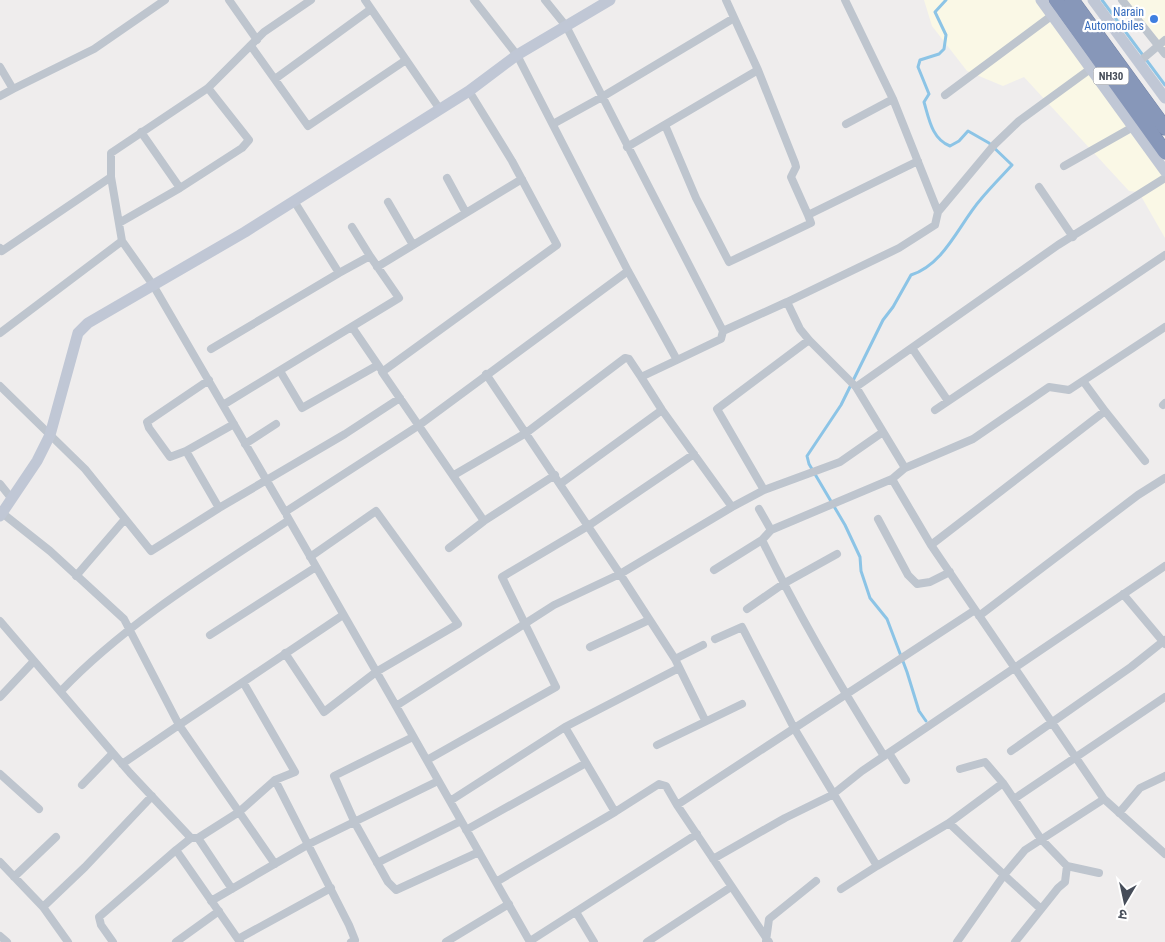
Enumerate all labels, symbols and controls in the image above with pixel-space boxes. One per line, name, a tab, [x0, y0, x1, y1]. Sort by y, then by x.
place label: Narain Automobiles	[1084, 5, 1144, 33]
marker: Narain Automobiles	[1148, 13, 1160, 25]
road number: NH30	[1094, 68, 1128, 84]
north arrow	[1100, 877, 1150, 927]
text: उ	[1117, 906, 1128, 923]

